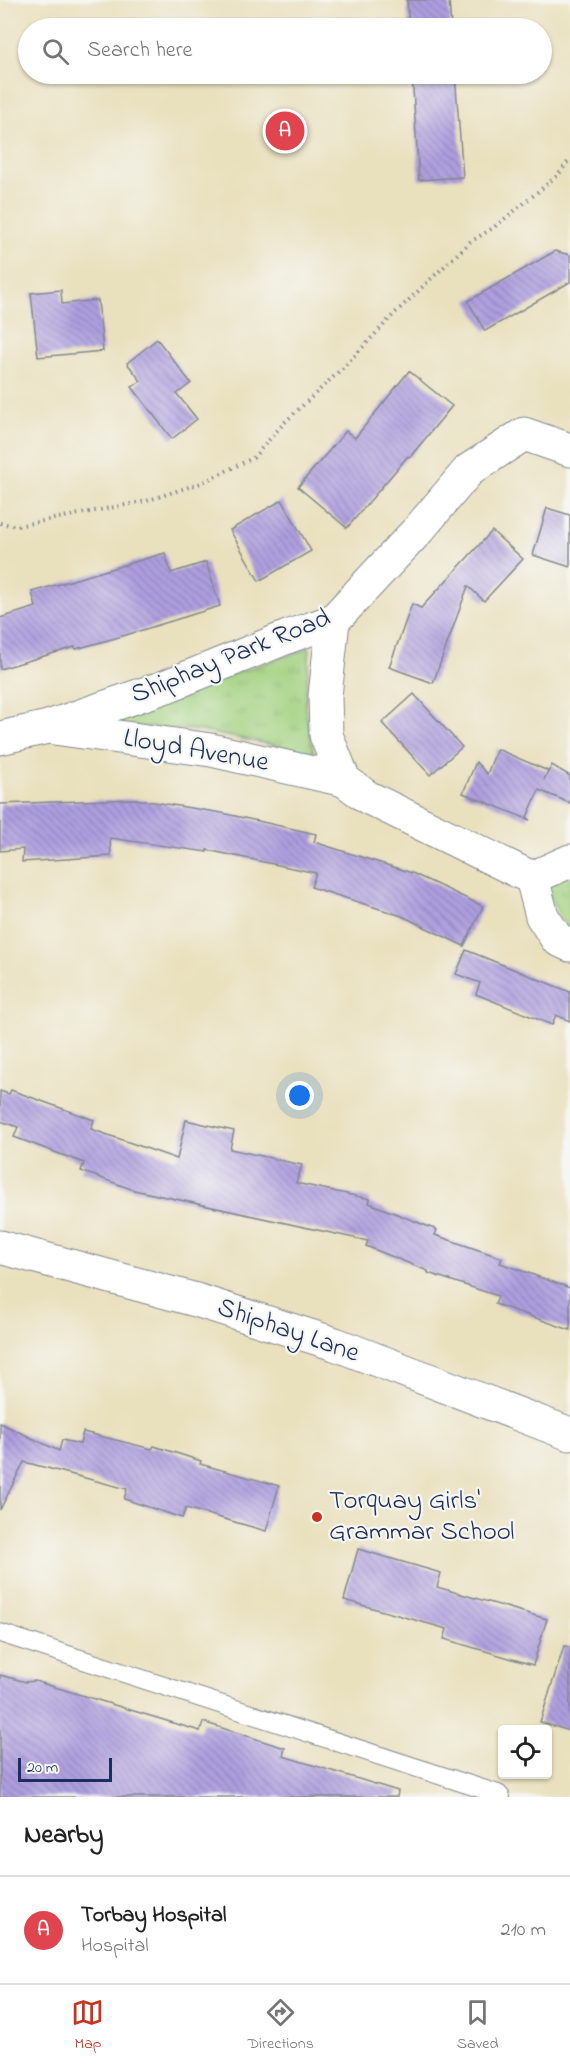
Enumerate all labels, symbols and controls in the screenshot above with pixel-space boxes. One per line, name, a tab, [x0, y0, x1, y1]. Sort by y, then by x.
search box	[18, 18, 552, 84]
icon: search	[39, 35, 72, 68]
text: Search here	[87, 35, 192, 67]
pin: A	[266, 108, 304, 154]
street label: Shiphay Park Road	[125, 599, 337, 715]
street label: Lloyd Avenue	[120, 719, 273, 783]
your location	[285, 1081, 314, 1110]
street label: Shiphay Lane	[212, 1288, 365, 1374]
place label: Torquay Girls' Grammar School	[329, 1482, 514, 1552]
marker: Torquay Girls' Grammar School	[310, 1510, 324, 1524]
map controls	[498, 1725, 552, 1779]
button: locate	[498, 1725, 552, 1779]
scale bar	[18, 1755, 112, 1782]
text: 20 m	[27, 1756, 58, 1780]
text: Nearby	[24, 1817, 103, 1855]
text: Torbay Hospital	[81, 1900, 227, 1932]
text: A	[37, 1916, 50, 1945]
text: 210 m	[501, 1916, 546, 1945]
text: Hospital	[81, 1932, 149, 1961]
tab: Map	[71, 1996, 104, 2056]
tab: Directions	[247, 1996, 314, 2056]
tab: Saved	[457, 1996, 499, 2056]

